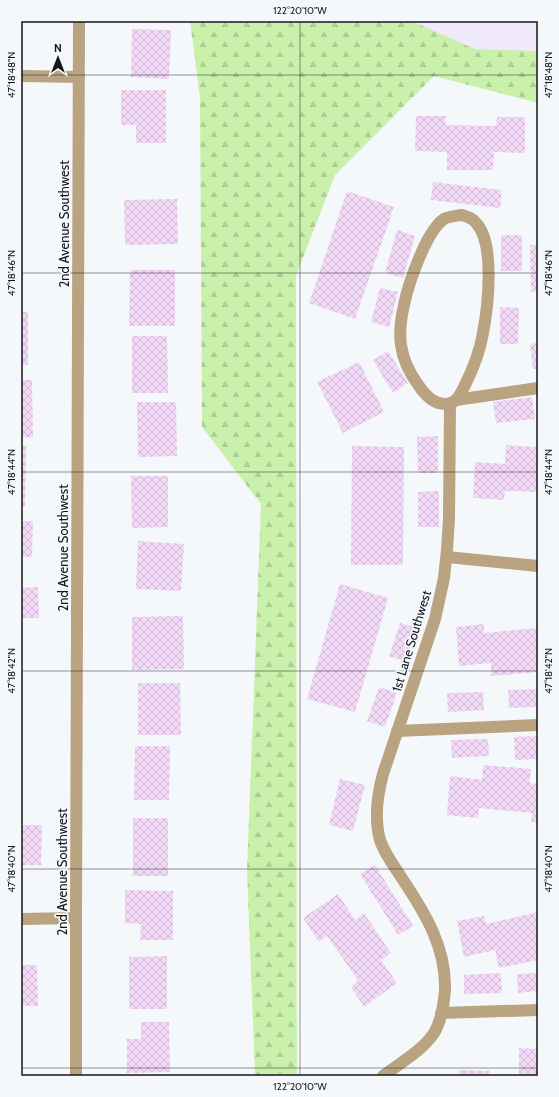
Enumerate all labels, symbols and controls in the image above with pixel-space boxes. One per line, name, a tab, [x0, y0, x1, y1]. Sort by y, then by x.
text: 122°20'10"W	[273, 4, 327, 17]
north arrow	[38, 38, 78, 78]
text: N	[54, 41, 62, 55]
text: 47°18'48"N	[5, 52, 18, 98]
text: 47°18'48"N	[542, 52, 555, 98]
street label: 2nd Avenue Southwest	[56, 160, 72, 288]
text: 47°18'46"N	[5, 250, 18, 296]
text: 47°18'46"N	[542, 250, 555, 296]
text: 47°18'44"N	[5, 449, 18, 495]
text: 47°18'44"N	[542, 449, 555, 495]
street label: 2nd Avenue Southwest	[55, 484, 71, 612]
street label: 1st Lane Southwest	[388, 588, 434, 694]
text: 47°18'42"N	[5, 648, 18, 694]
text: 47°18'42"N	[542, 648, 555, 694]
street label: 2nd Avenue Southwest	[54, 808, 70, 936]
text: 47°18'40"N	[5, 845, 18, 893]
text: 47°18'40"N	[542, 845, 555, 893]
text: 122°20'10"W	[273, 1080, 327, 1093]

